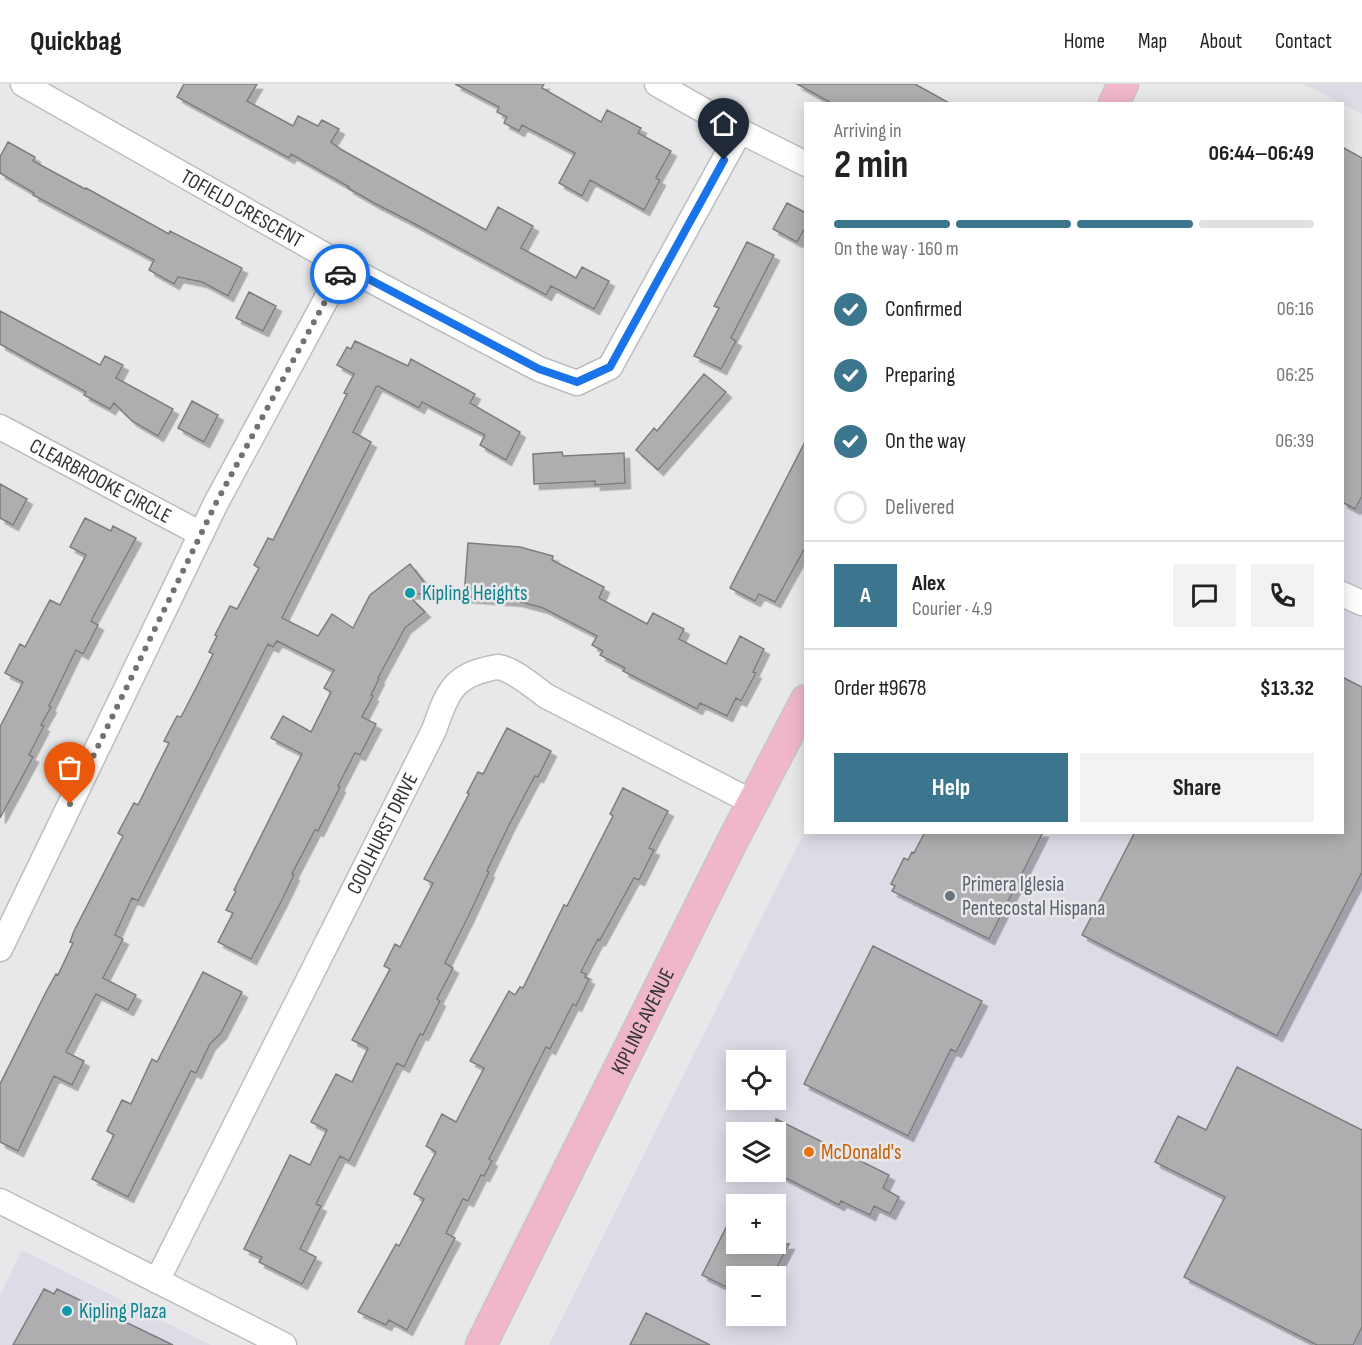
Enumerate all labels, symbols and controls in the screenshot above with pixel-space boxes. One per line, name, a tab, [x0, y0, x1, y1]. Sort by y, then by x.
text: Quickbag	[30, 25, 122, 58]
text: Home	[1064, 29, 1105, 54]
text: Map	[1138, 29, 1167, 54]
text: About	[1200, 29, 1242, 54]
text: Contact	[1275, 29, 1332, 54]
pin	[698, 98, 749, 160]
icon: home	[707, 107, 740, 140]
text: Arriving in	[834, 119, 902, 143]
text: 06:44–06:49	[1209, 140, 1314, 167]
text: 2 min	[834, 142, 908, 189]
street label: TOFIELD CRESCENT	[176, 164, 308, 254]
text: On the way · 160 m	[834, 237, 959, 261]
courier	[310, 244, 370, 304]
icon: car	[324, 258, 357, 291]
icon: check	[834, 293, 867, 326]
text: Confirmed	[885, 296, 962, 323]
text: 06:16	[1277, 297, 1314, 321]
icon: check	[834, 359, 867, 392]
text: Preparing	[885, 362, 955, 389]
text: 06:25	[1276, 363, 1314, 387]
icon: check	[834, 425, 867, 458]
text: On the way	[885, 428, 966, 455]
text: 06:39	[1275, 429, 1314, 453]
street label: CLEARBROOKE CIRCLE	[25, 433, 175, 529]
text: Delivered	[885, 494, 954, 521]
button: chat	[1173, 564, 1236, 627]
button: phone	[1251, 564, 1314, 627]
text: Alex	[912, 570, 945, 597]
place label: Kipling Heights	[422, 581, 527, 606]
text: A	[860, 582, 871, 609]
marker: Kipling Heights	[403, 586, 417, 600]
text: Courier · 4.9	[912, 597, 992, 621]
text: Order #9678	[834, 675, 926, 702]
text: $13.32	[1260, 675, 1314, 702]
pin	[44, 742, 95, 804]
icon: bag	[53, 751, 86, 784]
button: Help	[834, 753, 1068, 822]
button: Share	[1080, 753, 1314, 822]
street label: COOLHURST DRIVE	[342, 769, 423, 898]
place label: Primera Iglesia Pentecostal Hispana	[962, 872, 1105, 921]
marker: Primera Iglesia Pentecostal Hispana	[943, 889, 957, 903]
street label: KIPLING AVENUE	[606, 964, 680, 1079]
map controls	[726, 1050, 786, 1326]
button: locate	[726, 1050, 786, 1110]
button: layers	[726, 1122, 786, 1182]
place label: McDonald's	[821, 1140, 902, 1165]
marker: McDonald's	[802, 1145, 816, 1159]
button: +	[726, 1194, 786, 1254]
button: −	[726, 1266, 786, 1326]
place label: Kipling Plaza	[79, 1299, 167, 1324]
marker: Kipling Plaza	[60, 1304, 74, 1318]

